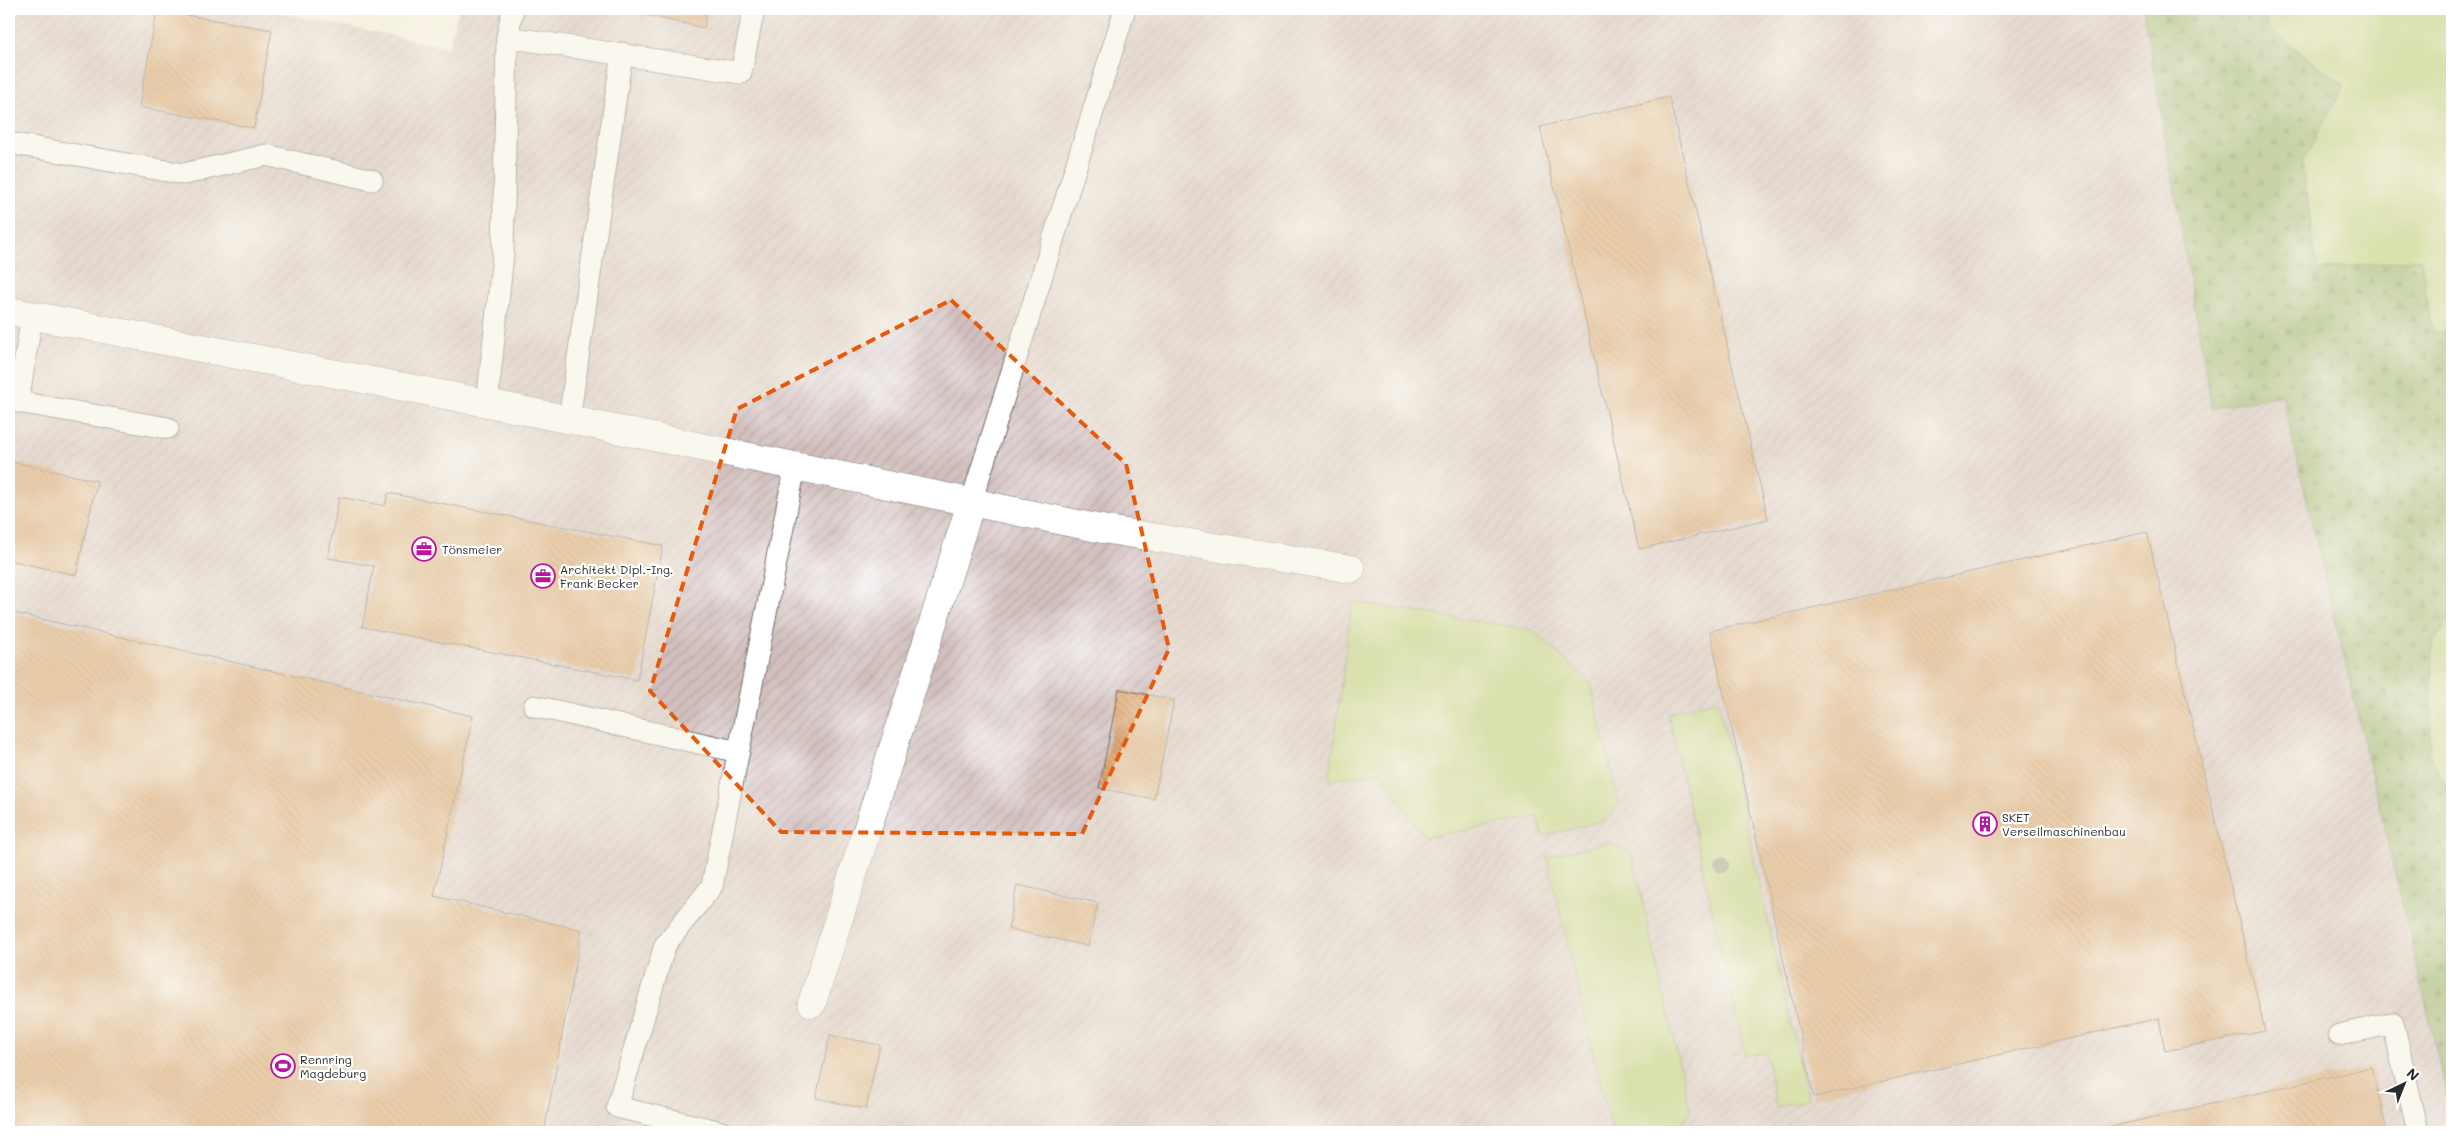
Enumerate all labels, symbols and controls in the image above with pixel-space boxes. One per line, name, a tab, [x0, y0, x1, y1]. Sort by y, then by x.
office icon: Tönsmeier	[411, 536, 437, 562]
place label: Tönsmeier	[442, 541, 502, 557]
place label: Architekt Dipl.-Ing. Frank Becker	[560, 561, 673, 591]
office icon: Architekt Dipl.-Ing. Frank Becker	[530, 563, 556, 589]
place label: SKET Verseilmaschinenbau	[2002, 809, 2126, 839]
building icon: SKET Verseilmaschinenbau	[1972, 811, 1998, 837]
place label: Rennring Magdeburg	[300, 1051, 366, 1081]
sports icon: Rennring Magdeburg	[270, 1053, 296, 1079]
north arrow	[2378, 1058, 2428, 1108]
text: N	[2403, 1064, 2424, 1085]

